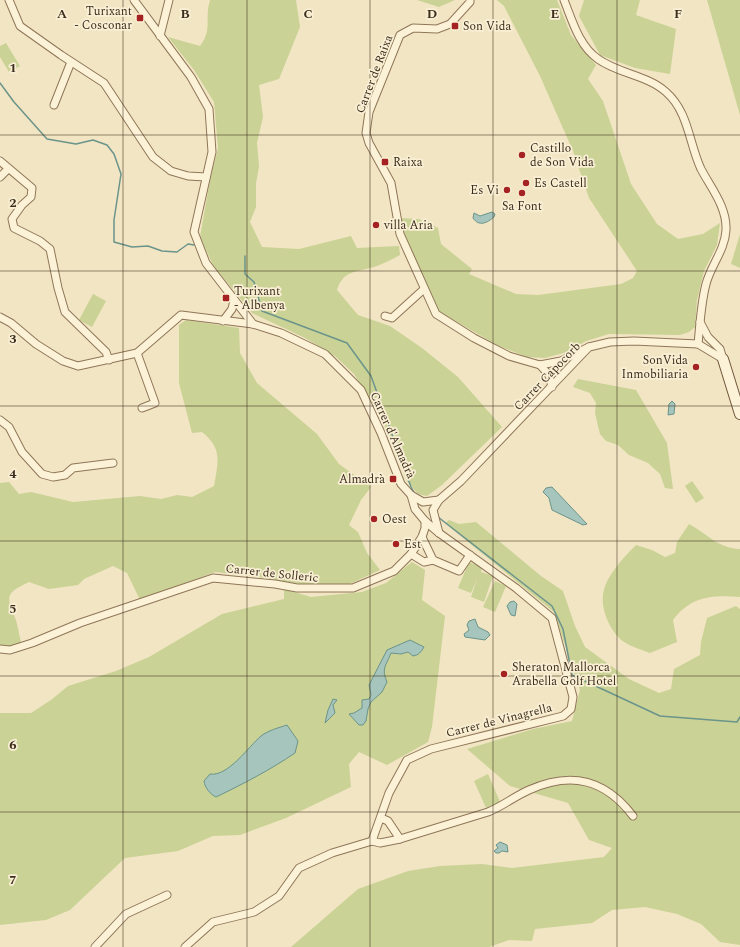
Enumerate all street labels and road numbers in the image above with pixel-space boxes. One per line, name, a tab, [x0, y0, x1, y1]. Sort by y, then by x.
street label: Carrer de Raixa	[351, 32, 398, 116]
street label: Carrer Capocorb	[509, 337, 585, 415]
street label: Carrer d'Almadrà	[365, 389, 420, 482]
street label: Carrer de Solleric	[224, 559, 320, 588]
street label: Carrer de Vinagrella	[444, 698, 554, 743]

